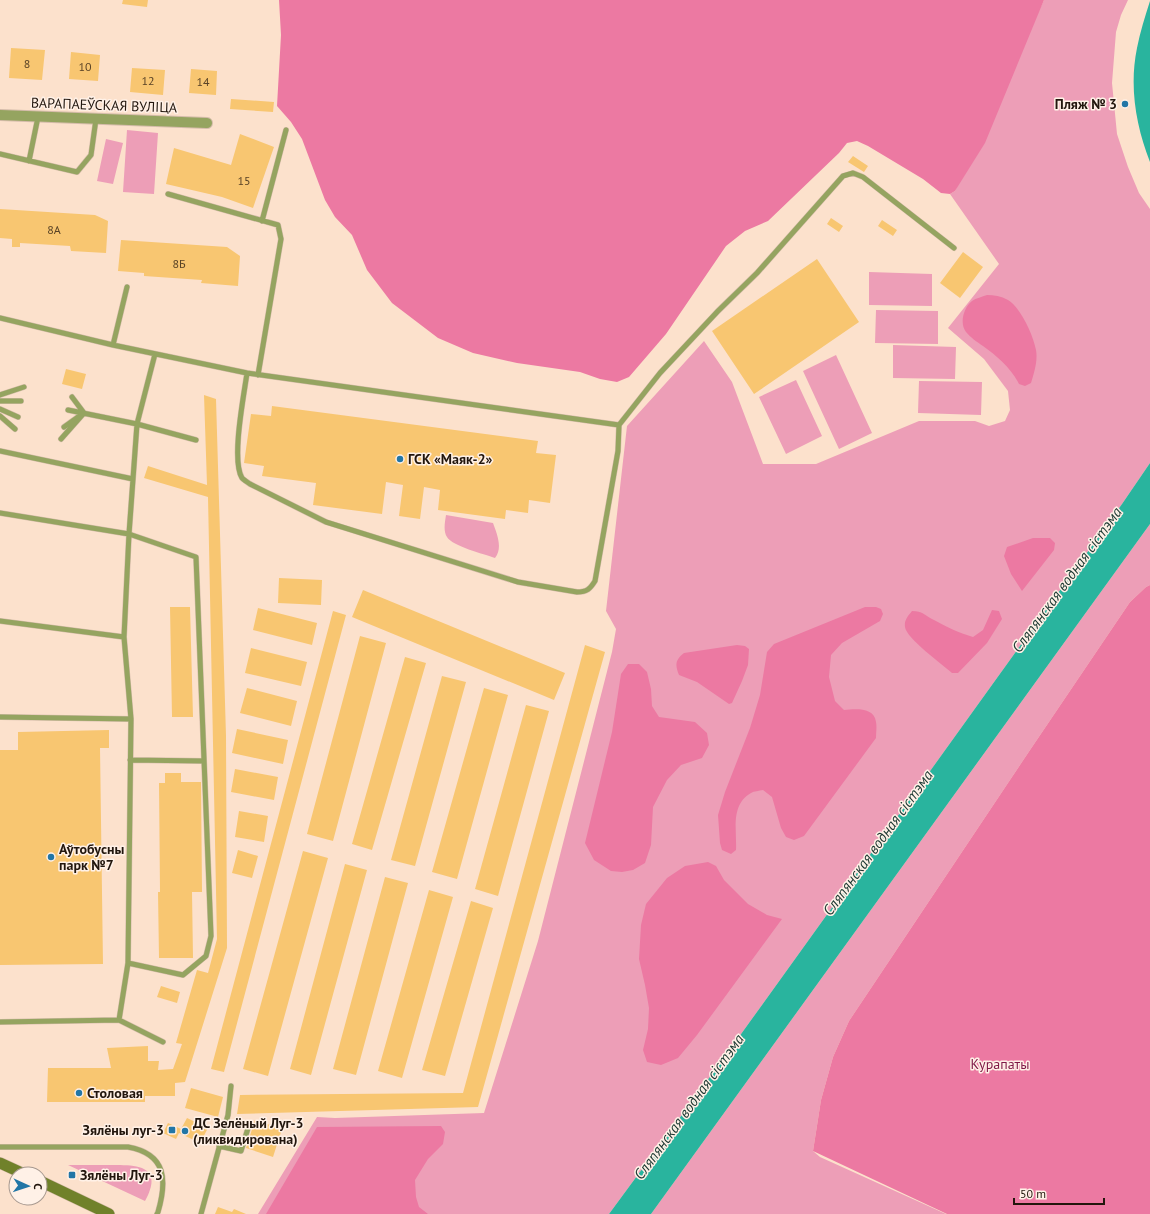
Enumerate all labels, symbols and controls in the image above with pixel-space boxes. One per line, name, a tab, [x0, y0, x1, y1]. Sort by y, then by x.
house number: 8	[24, 56, 30, 71]
house number: 10	[78, 59, 92, 74]
house number: 12	[141, 73, 155, 88]
house number: 14	[196, 74, 210, 89]
street label: ВАРАПАЕЎСКАЯ ВУЛІЦА	[31, 93, 178, 117]
place label: Пляж № 3	[1055, 95, 1117, 113]
marker: Пляж № 3	[1120, 99, 1130, 109]
house number: 15	[237, 173, 251, 188]
house number: 8А	[47, 222, 61, 237]
house number: 8Б	[172, 256, 186, 271]
place label: ГСК «Маяк-2»	[408, 450, 493, 468]
marker: ГСК «Маяк-2»	[395, 454, 405, 464]
water label: Сляпянская водная сістэма	[1007, 503, 1126, 656]
water label: Сляпянская водная сістэма	[818, 766, 937, 919]
place label: Аўтобусны парк №7	[59, 840, 125, 874]
marker: Аўтобусны парк №7	[46, 852, 56, 862]
water label: Сляпянская водная сістэма	[629, 1030, 748, 1183]
park label: Курапаты	[971, 1055, 1029, 1073]
place label: Столовая	[87, 1084, 143, 1102]
marker: Столовая	[74, 1088, 84, 1098]
place label: ДС Зелёный Луг-3 (ликвидирована)	[193, 1114, 303, 1148]
place label: Зялёны луг-3	[83, 1121, 164, 1139]
marker: Зялёны луг-3	[167, 1125, 177, 1135]
marker: ДС Зелёный Луг-3 (ликвидирована)	[180, 1126, 190, 1136]
north arrow	[8, 1166, 48, 1206]
place label: Зялёны Луг-3	[80, 1166, 163, 1184]
marker: Зялёны Луг-3	[67, 1170, 77, 1180]
scale bar	[1014, 1180, 1104, 1206]
text: С	[31, 1183, 45, 1190]
text: 50 m	[1020, 1186, 1046, 1201]

